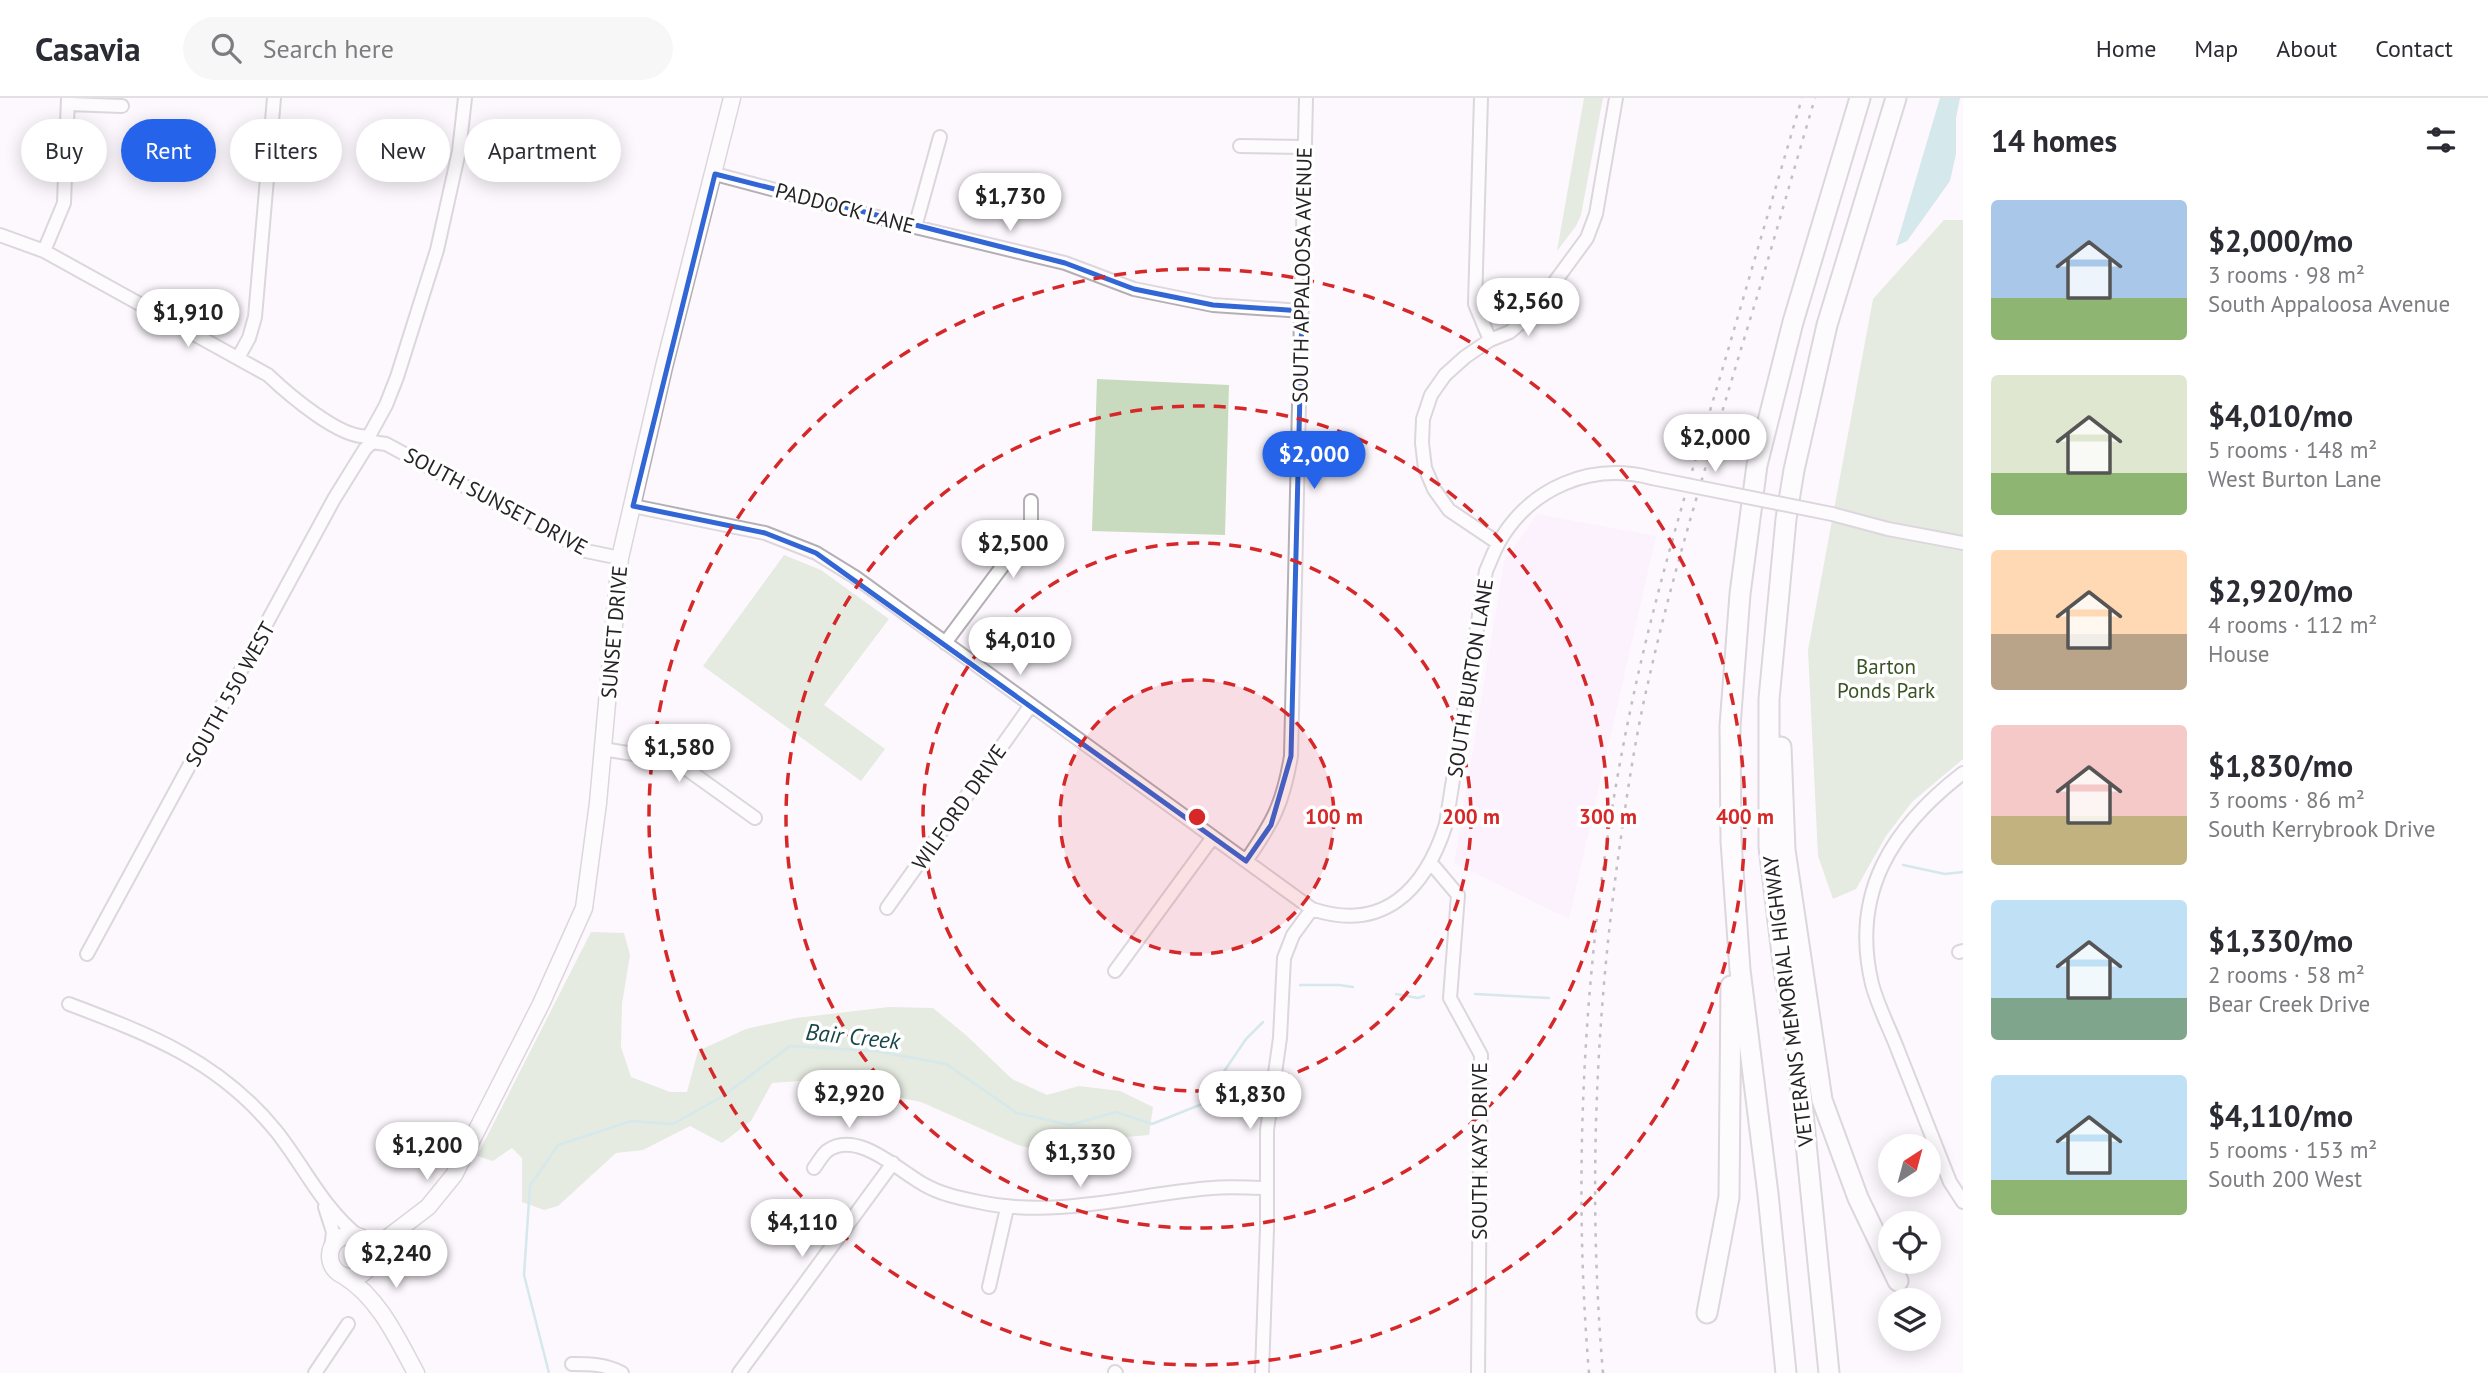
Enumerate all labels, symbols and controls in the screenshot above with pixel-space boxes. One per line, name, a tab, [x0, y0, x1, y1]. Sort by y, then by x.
search box	[183, 17, 673, 80]
text: Casavia	[35, 27, 141, 70]
icon: search	[207, 29, 245, 67]
text: Search here	[263, 32, 394, 65]
text: Home	[2096, 33, 2156, 64]
text: Map	[2194, 33, 2238, 64]
text: About	[2276, 33, 2337, 64]
text: Contact	[2375, 33, 2453, 64]
chip: Buy	[21, 119, 107, 182]
chip: Rent	[121, 119, 216, 182]
chip: Filters	[230, 119, 342, 182]
chip: New	[356, 119, 450, 182]
chip: Apartment	[464, 119, 621, 182]
text: 14 homes	[1991, 121, 2117, 160]
icon: filters	[2422, 121, 2460, 159]
street label: SOUTH APPALOOSA AVENUE	[1286, 147, 1318, 403]
pin: $1,730	[953, 174, 1067, 233]
street label: PADDOCK LANE	[772, 176, 918, 240]
text: $1,730	[974, 181, 1046, 210]
text: $2,000/mo	[2208, 221, 2353, 260]
icon: home	[2047, 228, 2131, 312]
text: 3 rooms · 98 m²	[2208, 260, 2365, 289]
pin: $2,560	[1471, 278, 1585, 338]
text: $2,560	[1492, 286, 1564, 315]
pin: $1,910	[131, 289, 245, 349]
text: South Appaloosa Avenue	[2208, 289, 2450, 318]
text: $1,910	[152, 297, 224, 326]
text: $4,010/mo	[2208, 396, 2353, 435]
icon: home	[2047, 403, 2131, 487]
pin: $2,000	[1658, 414, 1772, 474]
text: $2,000	[1679, 422, 1751, 451]
pin: $2,000	[1257, 432, 1371, 491]
text: 5 rooms · 148 m²	[2208, 435, 2377, 464]
text: $2,000	[1278, 439, 1350, 468]
street label: SOUTH SUNSET DRIVE	[400, 441, 592, 561]
text: West Burton Lane	[2208, 464, 2381, 493]
pin: $2,500	[956, 520, 1070, 580]
text: $2,500	[977, 528, 1049, 557]
street label: SUNSET DRIVE	[595, 564, 633, 700]
text: $2,920/mo	[2208, 571, 2353, 610]
street label: SOUTH BURTON LANE	[1441, 577, 1499, 779]
icon: home	[2047, 578, 2131, 662]
text: 4 rooms · 112 m²	[2208, 610, 2377, 639]
street label: SOUTH 550 WEST	[179, 616, 281, 771]
pin: $4,010	[963, 618, 1077, 677]
text: $4,010	[984, 625, 1056, 654]
text: House	[2208, 639, 2270, 668]
park label: Barton Ponds Park	[1837, 653, 1935, 704]
pin: $1,580	[622, 724, 736, 784]
text: $1,580	[643, 732, 715, 761]
street label: WILFORD DRIVE	[906, 739, 1012, 875]
text: $1,830/mo	[2208, 746, 2353, 785]
icon: home	[2047, 753, 2131, 837]
text: 3 rooms · 86 m²	[2208, 785, 2365, 814]
text: 100 m	[1305, 803, 1363, 830]
text: 200 m	[1442, 803, 1500, 830]
text: 300 m	[1579, 803, 1637, 830]
text: 400 m	[1716, 803, 1774, 830]
centre of rings	[1185, 805, 1209, 829]
text: South Kerrybrook Drive	[2208, 814, 2435, 843]
street label: VETERANS MEMORIAL HIGHWAY	[1757, 854, 1819, 1149]
text: $1,330/mo	[2208, 921, 2353, 960]
icon: home	[2047, 928, 2131, 1012]
text: 2 rooms · 58 m²	[2208, 960, 2365, 989]
text: Bear Creek Drive	[2208, 989, 2370, 1018]
water label: Bair Creek	[804, 1017, 903, 1056]
street label: SOUTH KAYS DRIVE	[1466, 1062, 1493, 1240]
pin: $2,920	[792, 1070, 906, 1130]
pin: $1,830	[1193, 1072, 1307, 1131]
text: $2,920	[813, 1078, 885, 1107]
text: $1,830	[1214, 1079, 1286, 1108]
text: $4,110/mo	[2208, 1096, 2353, 1135]
icon: home	[2047, 1103, 2131, 1187]
pin: $1,200	[370, 1122, 484, 1182]
text: $1,200	[391, 1130, 463, 1159]
pin: $1,330	[1023, 1130, 1137, 1189]
north arrow	[1878, 1134, 1941, 1197]
map controls	[1878, 1134, 1941, 1351]
text: 5 rooms · 153 m²	[2208, 1135, 2377, 1164]
text: $1,330	[1044, 1137, 1116, 1166]
text: South 200 West	[2208, 1164, 2362, 1193]
pin: $4,110	[745, 1200, 859, 1259]
text: $4,110	[766, 1207, 838, 1236]
button: locate	[1878, 1211, 1941, 1274]
pin: $2,240	[339, 1230, 453, 1290]
text: $2,240	[360, 1238, 432, 1267]
button: layers	[1878, 1288, 1941, 1351]

